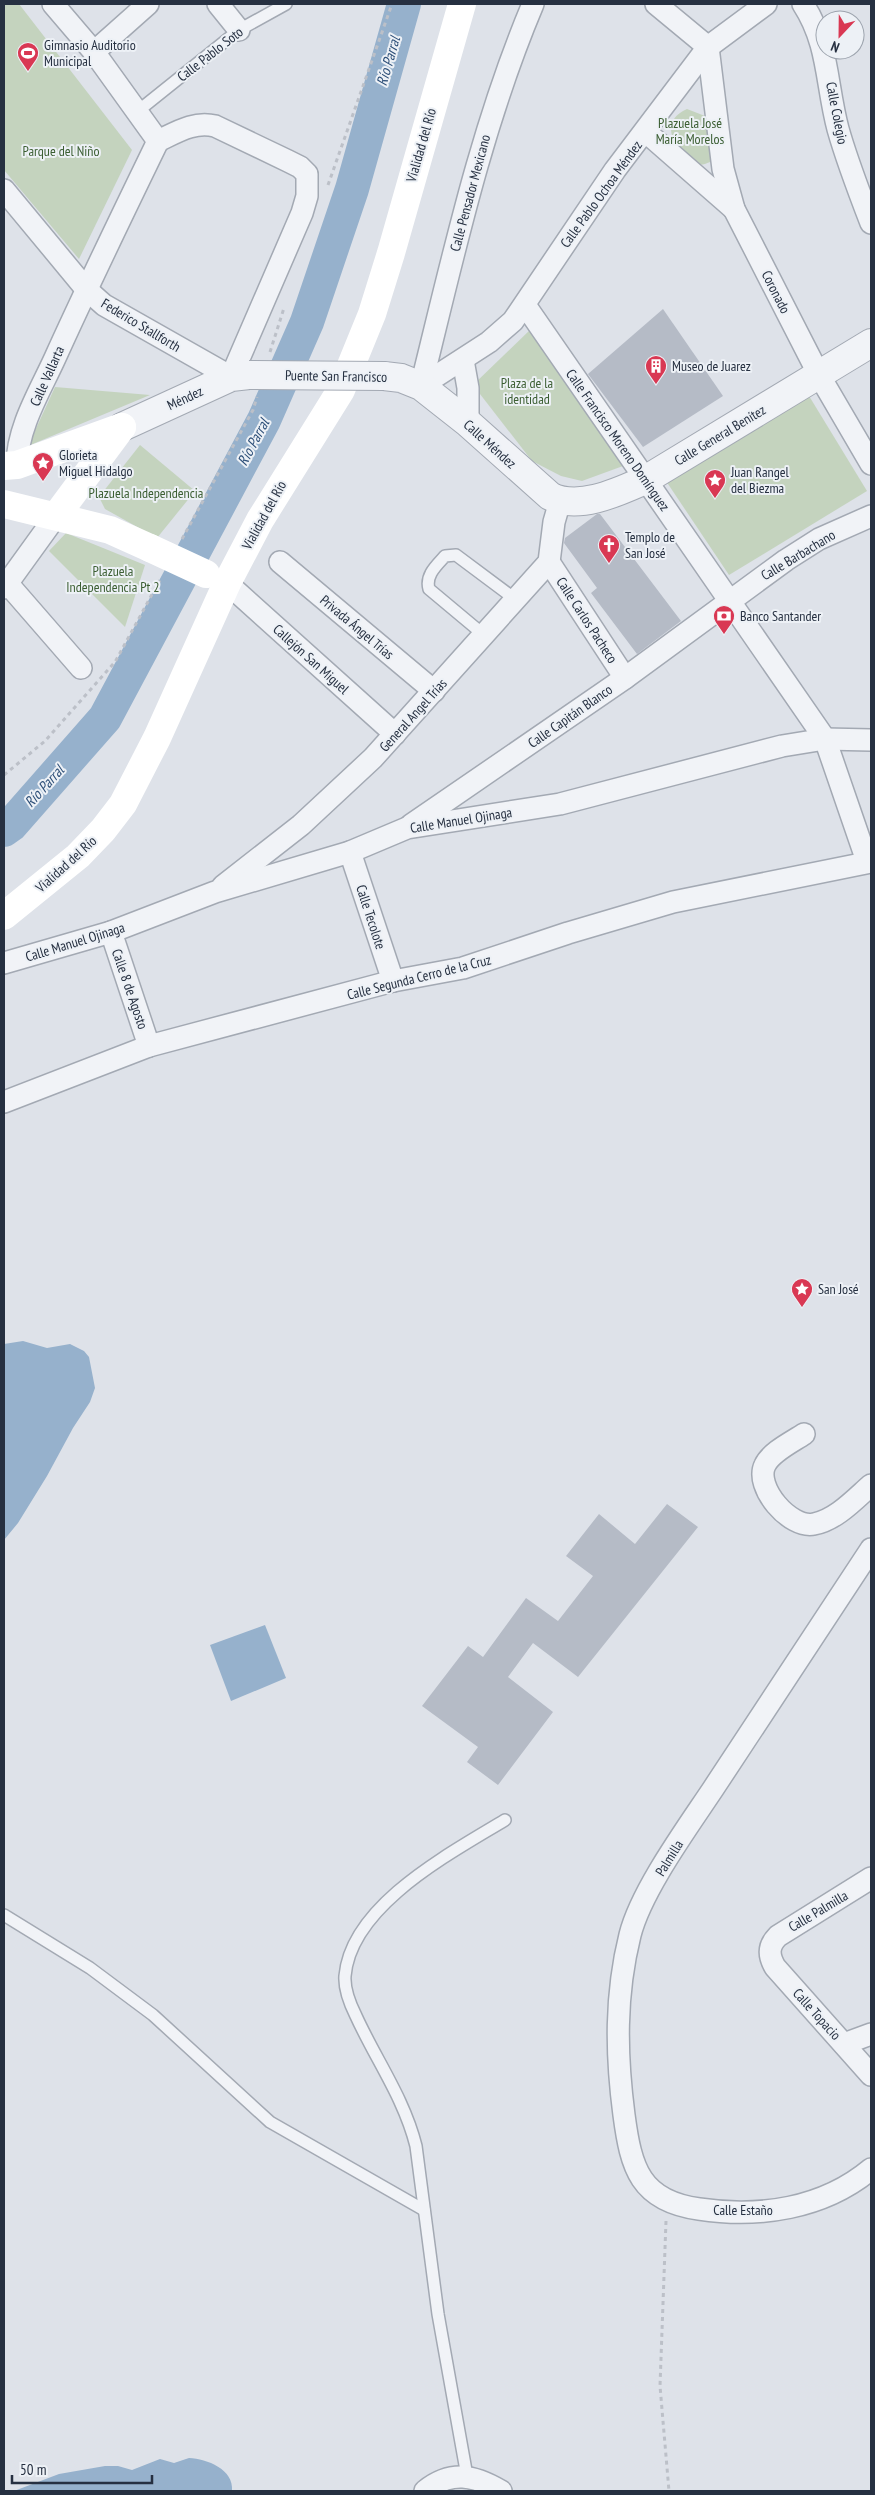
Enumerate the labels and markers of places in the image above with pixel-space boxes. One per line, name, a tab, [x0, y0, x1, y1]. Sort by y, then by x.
place label: Gimnasio Auditorio Municipal	[44, 36, 136, 70]
sports icon: Gimnasio Auditorio Municipal	[16, 41, 40, 72]
building icon: Museo de Juarez	[644, 354, 668, 385]
place label: Museo de Juarez	[672, 357, 751, 375]
place label: Glorieta Miguel Hidalgo	[59, 446, 133, 480]
place icon: Glorieta Miguel Hidalgo	[31, 451, 55, 482]
place label: Juan Rangel del Biezma	[730, 463, 789, 497]
place icon: Juan Rangel del Biezma	[703, 468, 727, 499]
place label: Templo de San José	[625, 528, 675, 562]
church icon: Templo de San José	[597, 533, 621, 564]
bank icon: Banco Santander	[712, 604, 736, 635]
place label: Banco Santander	[740, 607, 821, 625]
place icon: San José	[790, 1277, 814, 1308]
place label: San José	[818, 1280, 859, 1298]

